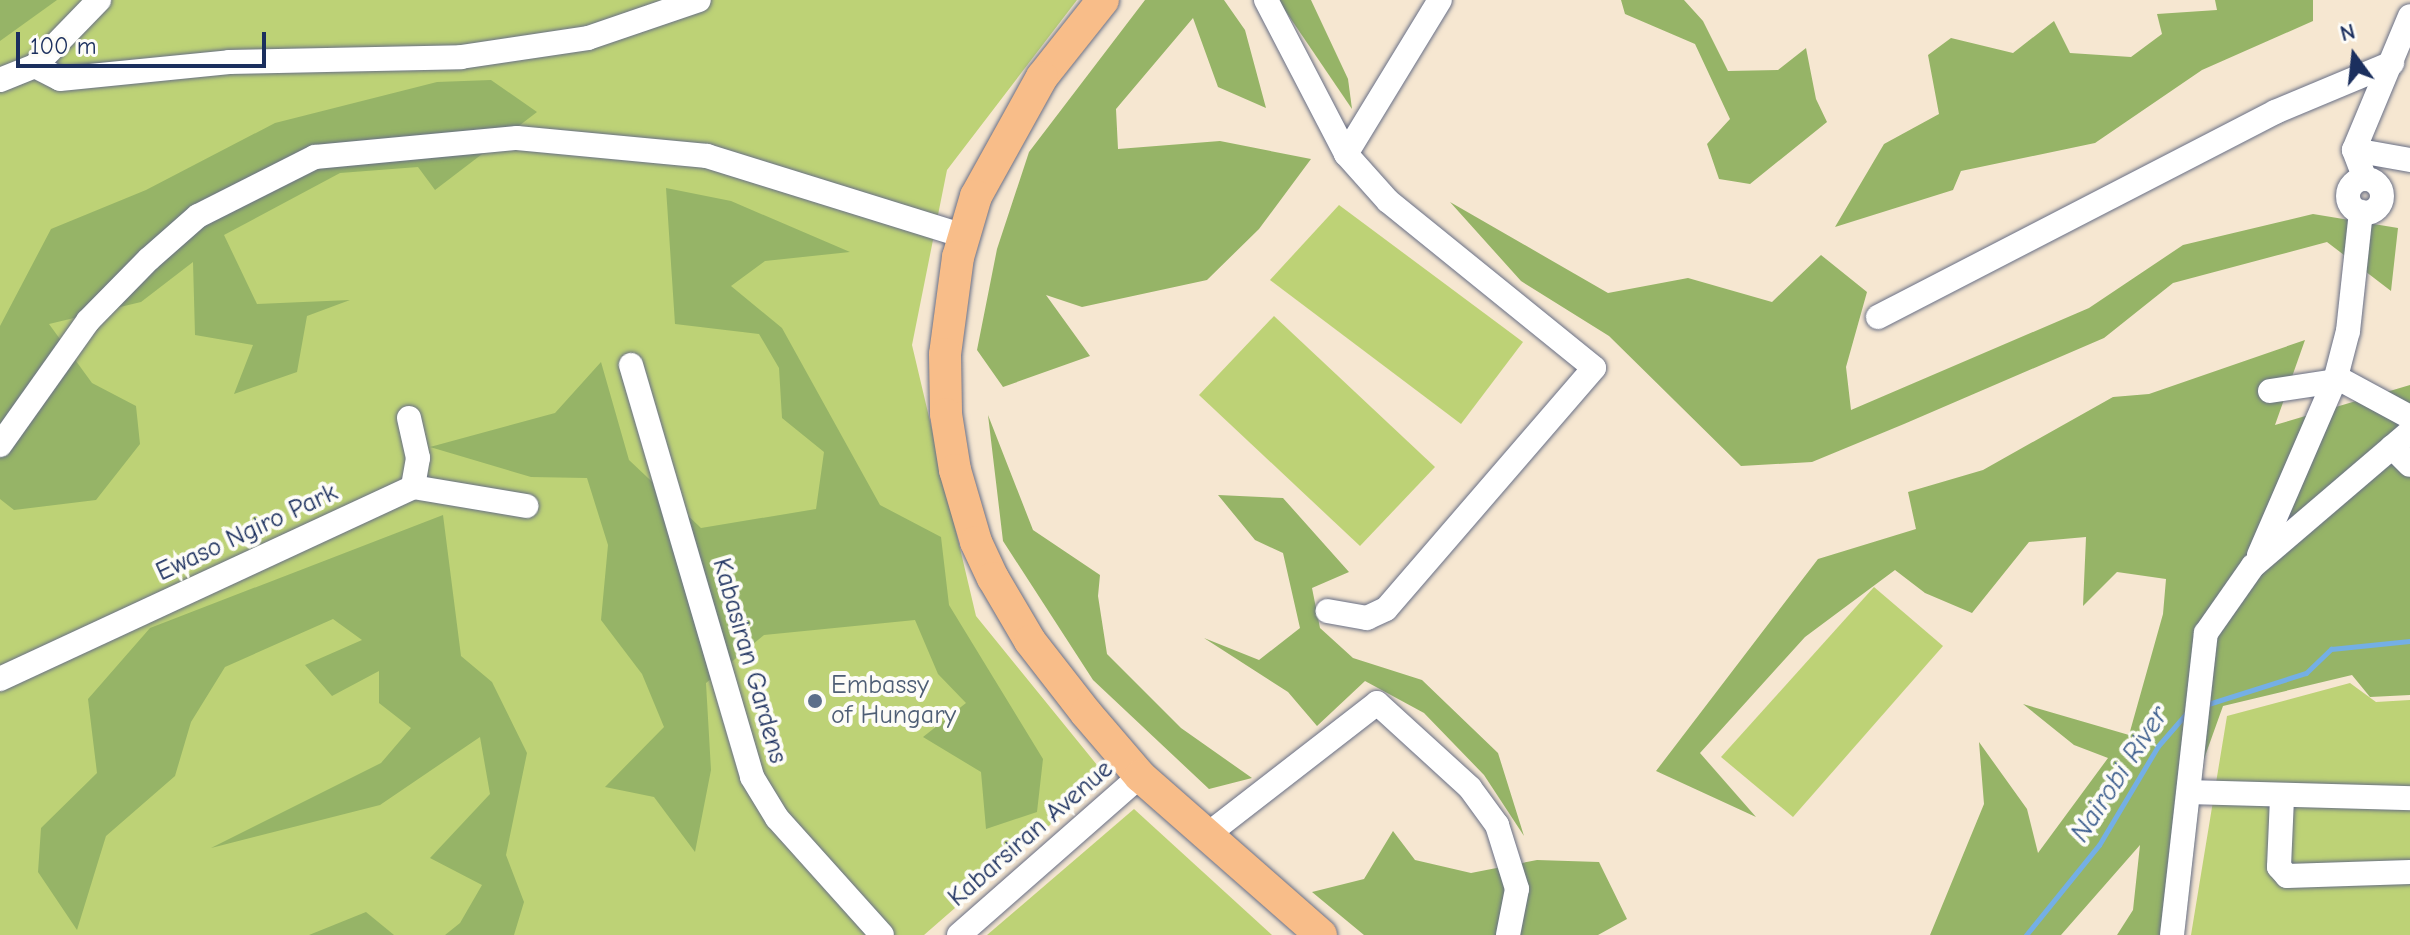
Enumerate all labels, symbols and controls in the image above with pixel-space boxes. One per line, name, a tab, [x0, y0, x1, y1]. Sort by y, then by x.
scale bar	[20, 16, 270, 66]
north arrow	[2314, 16, 2394, 96]
text: N	[2337, 18, 2358, 47]
text: 100 m	[30, 32, 97, 60]
street label: Ewaso Ngiro Park	[151, 477, 343, 589]
street label: Kabasiran Gardens	[705, 555, 793, 767]
place label: Embassy of Hungary	[831, 670, 956, 732]
marker: Embassy of Hungary	[806, 692, 824, 710]
water label: Nairobi River	[2063, 700, 2175, 848]
street label: Kabarsiran Avenue	[942, 754, 1120, 914]

